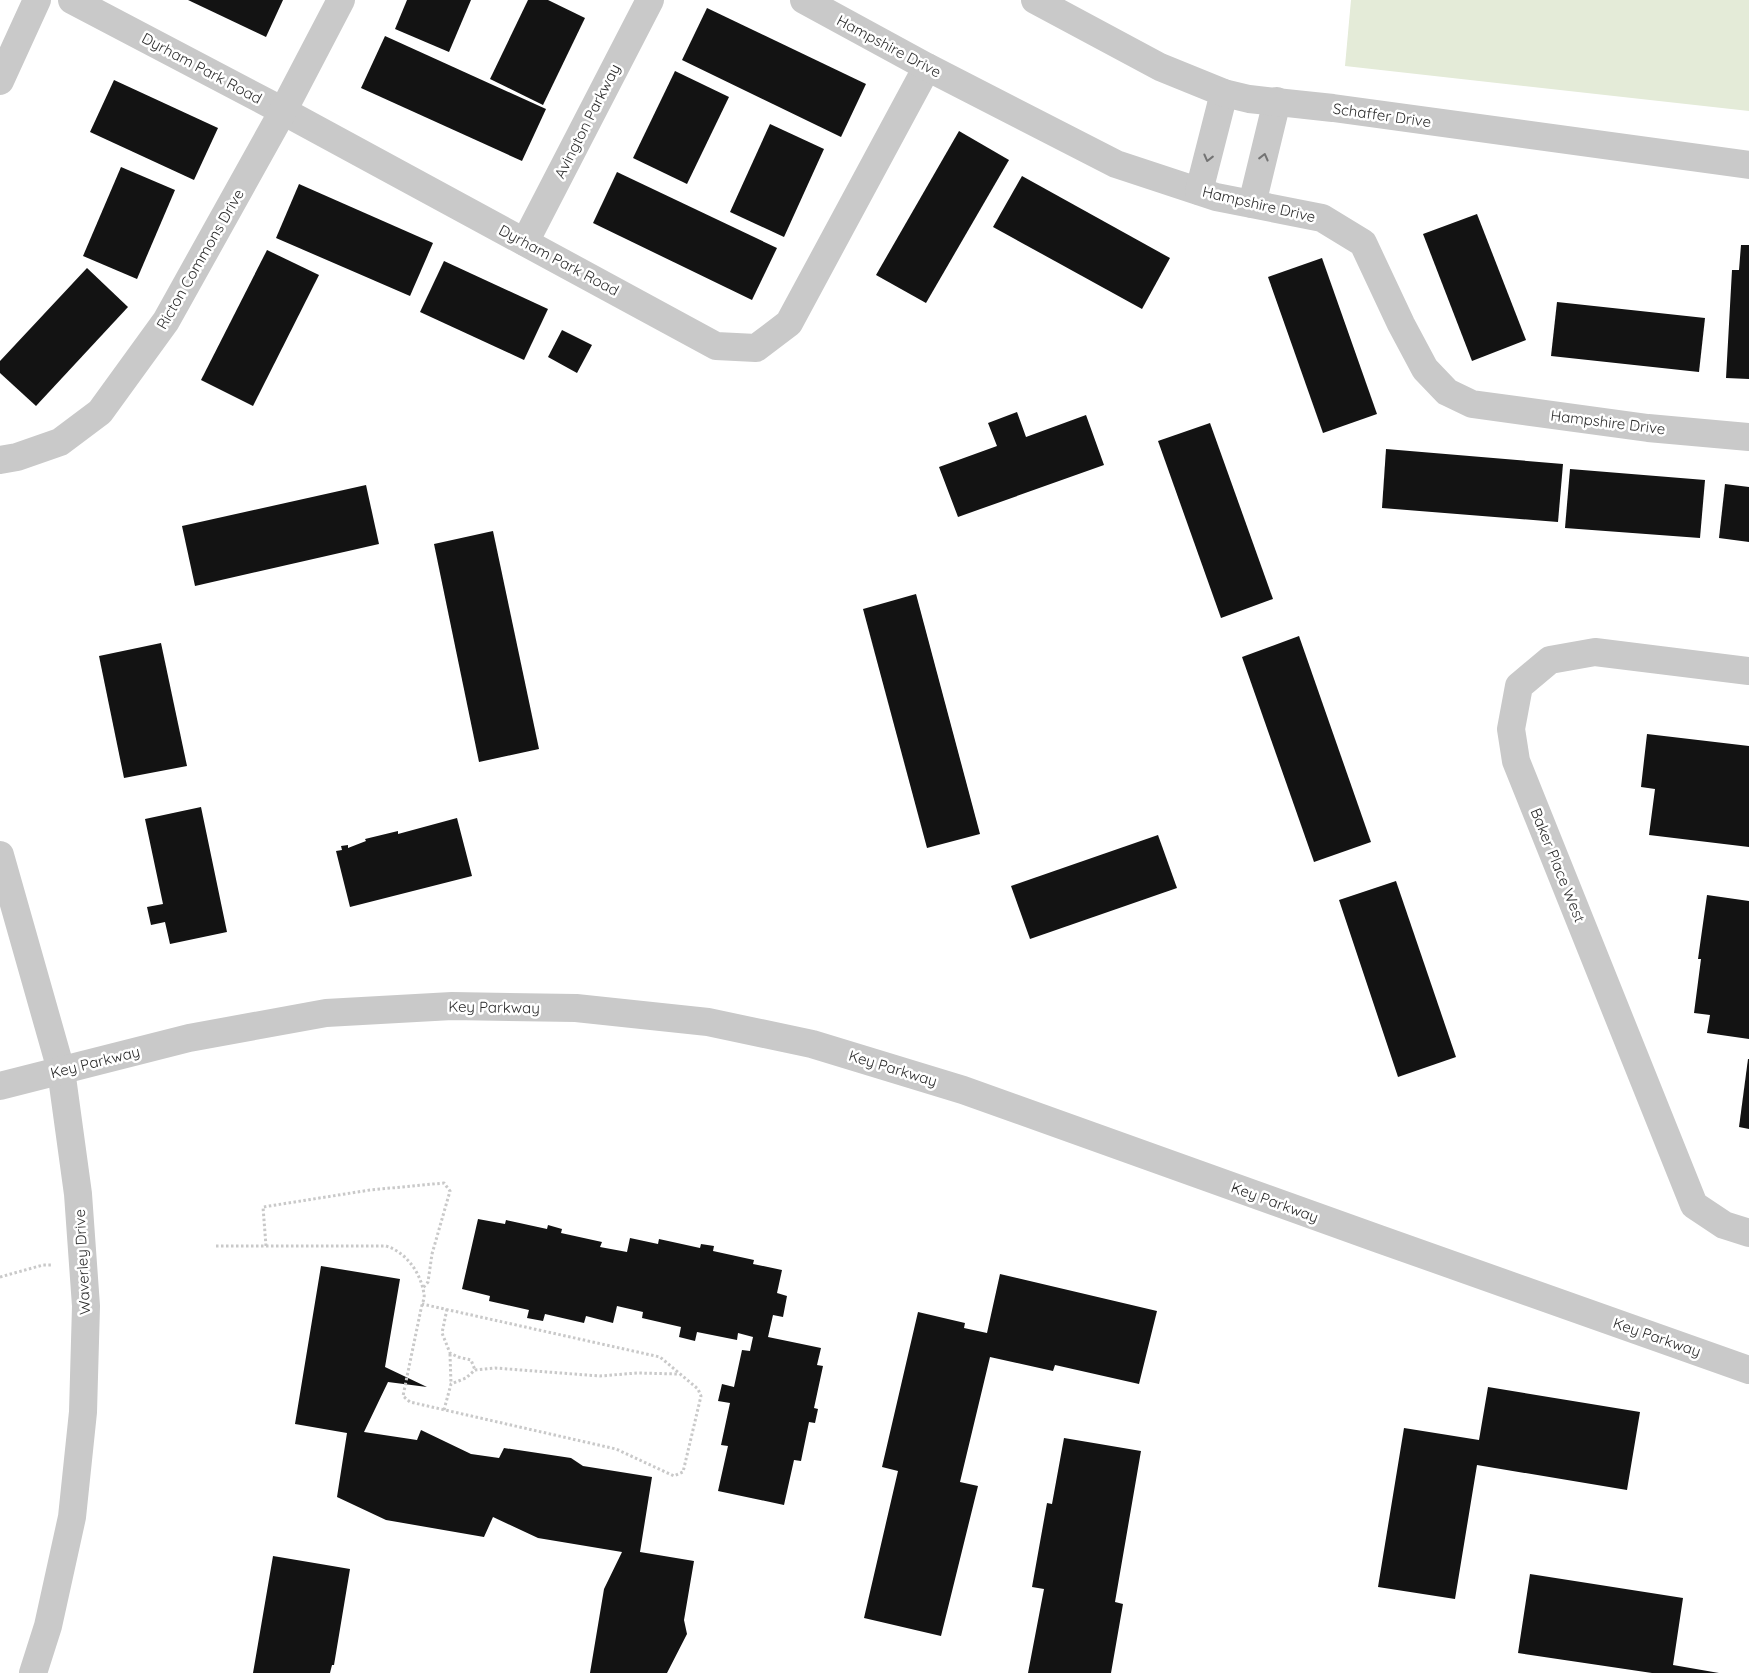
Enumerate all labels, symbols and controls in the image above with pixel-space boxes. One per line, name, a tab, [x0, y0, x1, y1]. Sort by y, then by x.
street label: Hampshire Drive	[834, 10, 944, 82]
street label: Dyrham Park Road	[139, 28, 265, 108]
street label: Avington Parkway	[550, 61, 624, 181]
street label: Schaffer Drive	[1332, 99, 1432, 131]
one-way arrow	[1258, 152, 1269, 161]
one-way arrow	[1203, 153, 1214, 162]
street label: Hampshire Drive	[1201, 182, 1317, 226]
street label: Ricton Commons Drive	[152, 185, 248, 333]
street label: Dyrham Park Road	[496, 220, 622, 300]
street label: Hampshire Drive	[1549, 406, 1667, 438]
street label: Baker Place West	[1526, 805, 1590, 925]
street label: Key Parkway	[448, 997, 540, 1017]
street label: Key Parkway	[48, 1042, 142, 1082]
street label: Key Parkway	[846, 1046, 940, 1090]
street label: Key Parkway	[1229, 1177, 1321, 1227]
street label: Waverley Drive	[70, 1209, 94, 1315]
street label: Key Parkway	[1611, 1313, 1703, 1361]

